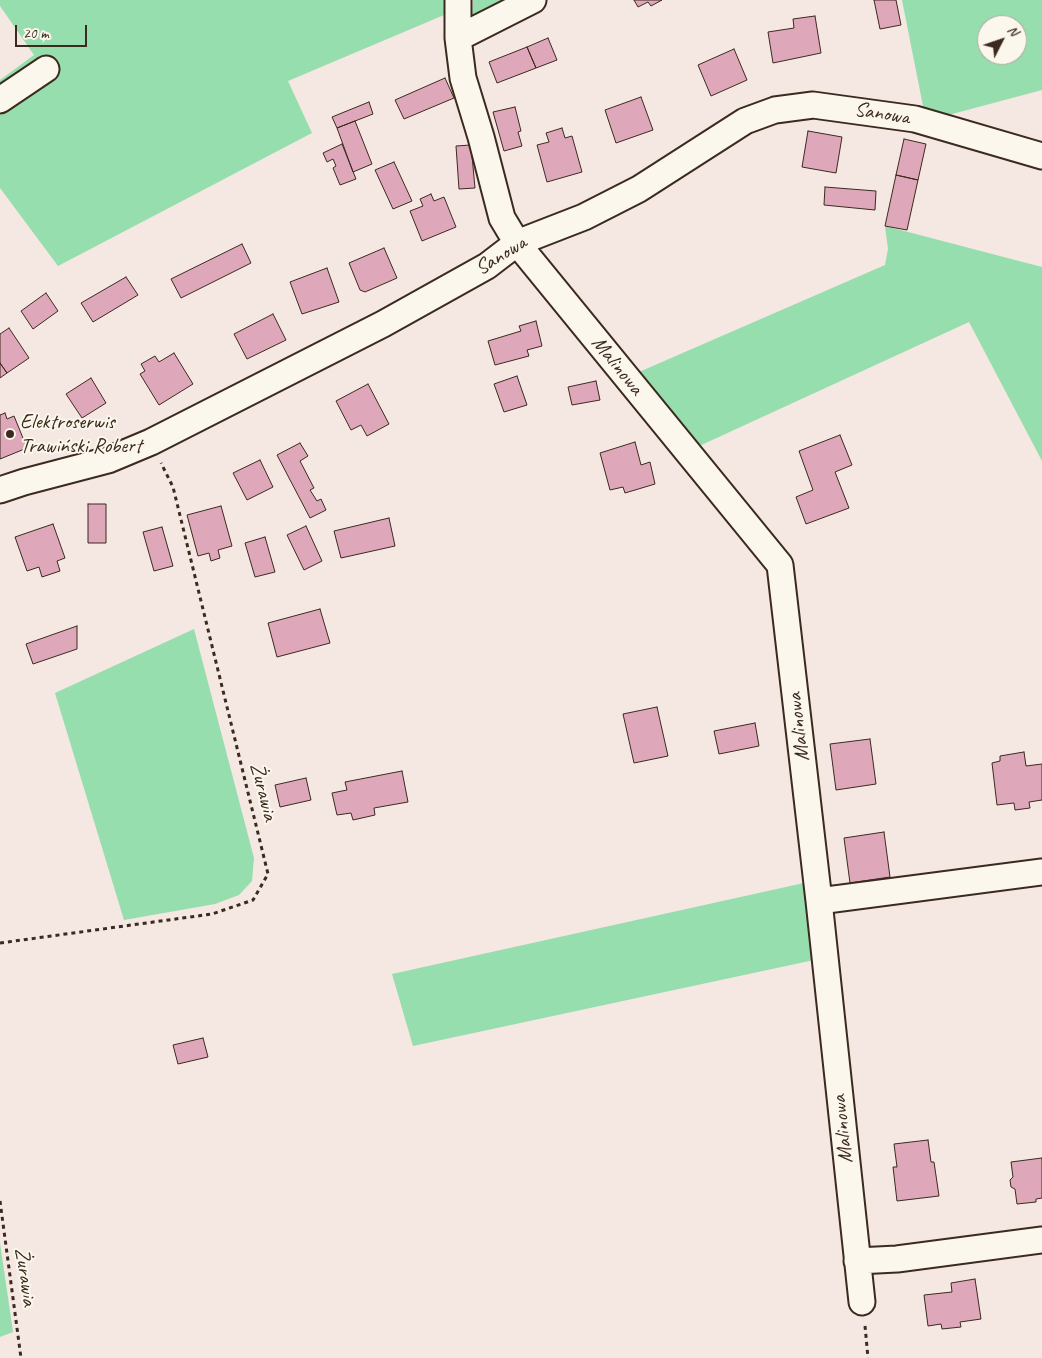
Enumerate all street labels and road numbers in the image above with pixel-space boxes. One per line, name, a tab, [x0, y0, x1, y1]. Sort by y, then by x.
street label: Sanowa	[853, 97, 911, 131]
street label: Sanowa	[471, 231, 531, 281]
street label: Malinowa	[586, 331, 648, 401]
street label: Malinowa	[782, 691, 816, 763]
street label: Żurawia	[244, 760, 282, 824]
street label: Malinowa	[827, 1094, 859, 1164]
street label: Żurawia	[8, 1246, 42, 1308]

